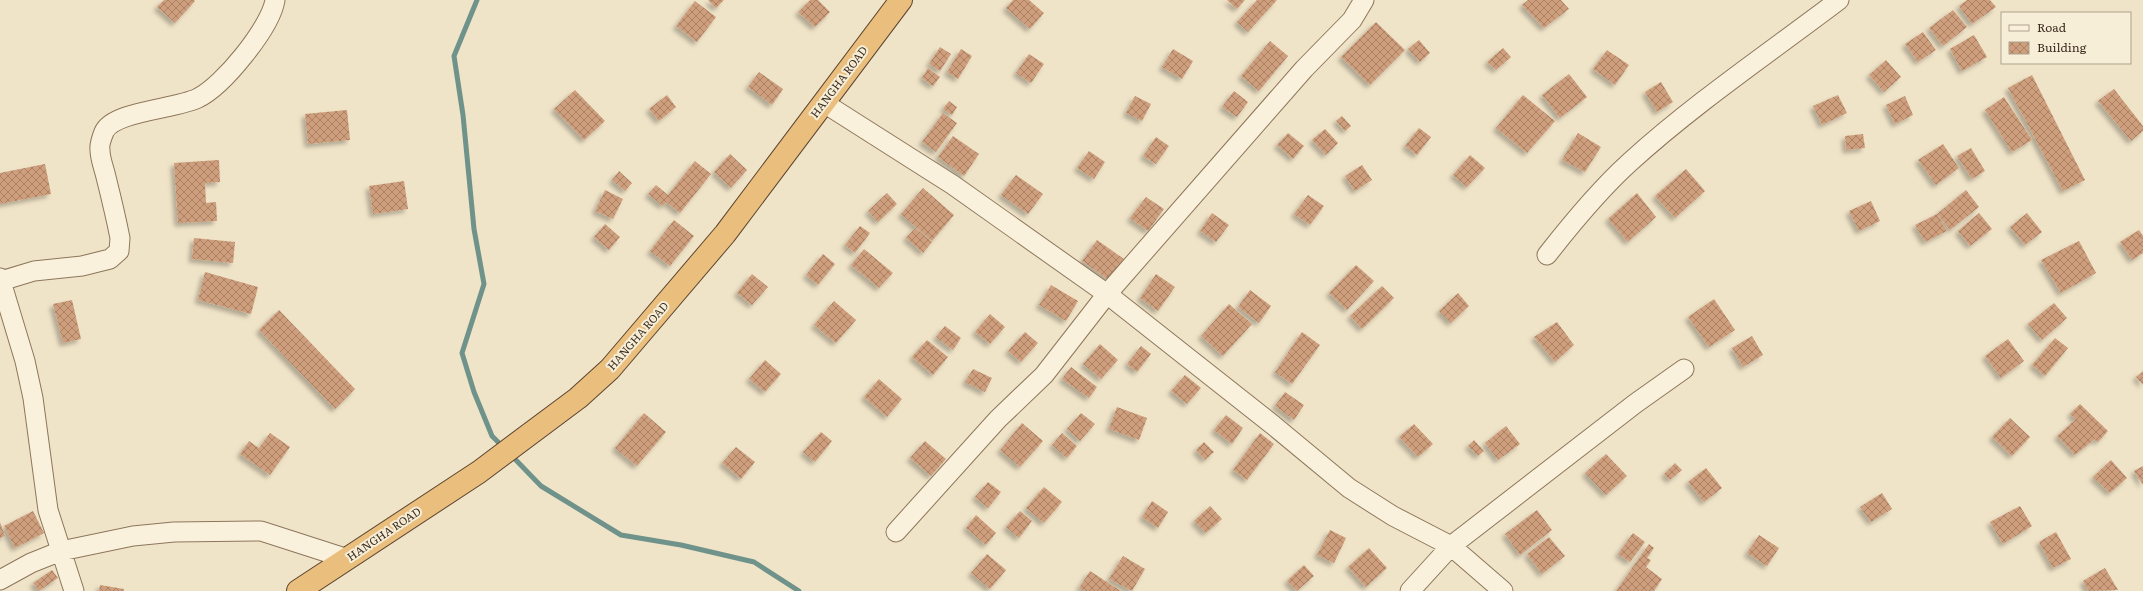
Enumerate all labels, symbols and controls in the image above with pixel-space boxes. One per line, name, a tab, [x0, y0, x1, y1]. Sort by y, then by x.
legend	[2001, 12, 2131, 64]
text: Road	[2037, 18, 2067, 36]
text: Building	[2037, 38, 2087, 56]
street label: HANGHA ROAD	[806, 42, 870, 121]
street label: HANGHA ROAD	[603, 298, 672, 373]
street label: HANGHA ROAD	[343, 502, 424, 564]

